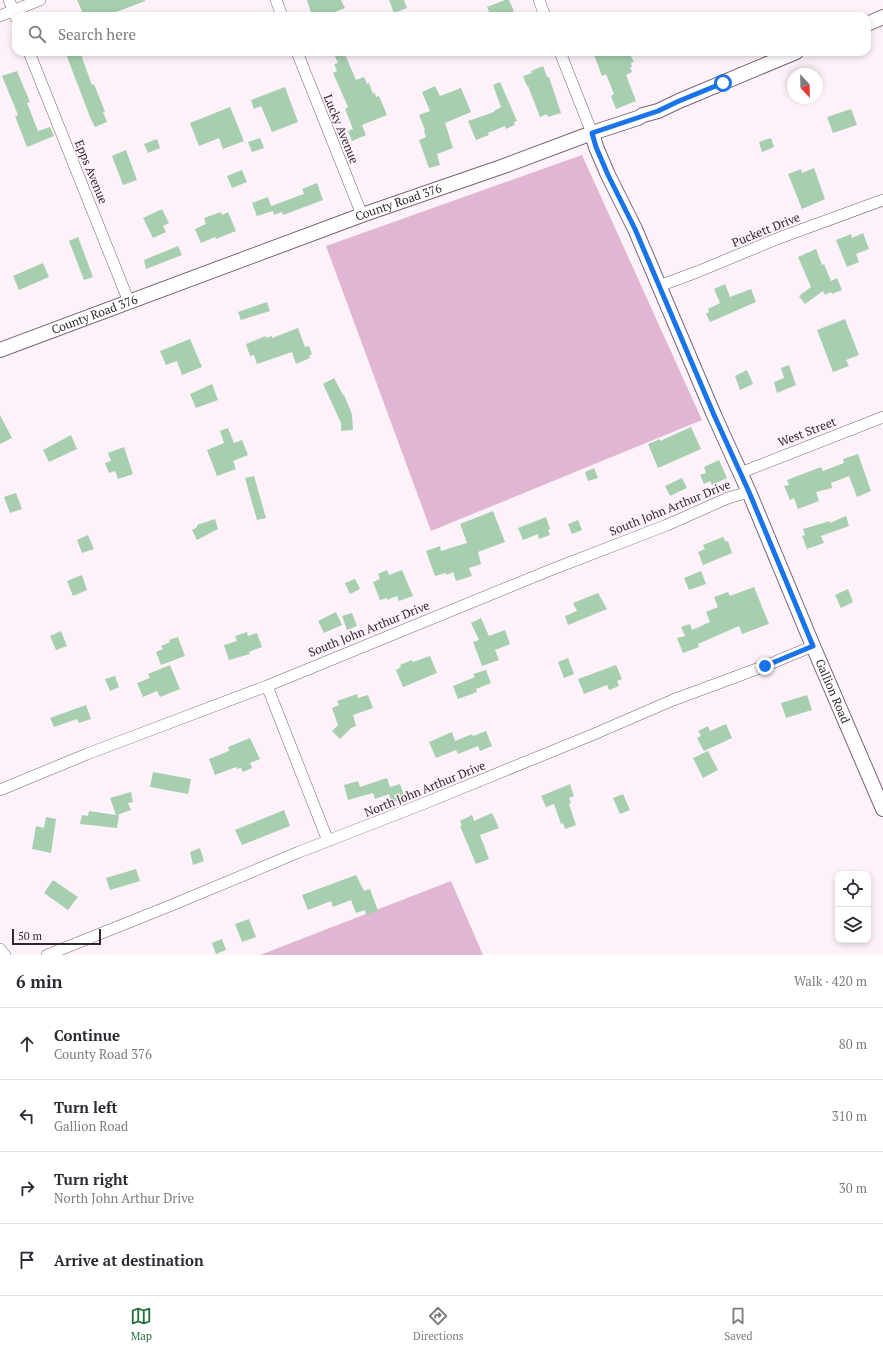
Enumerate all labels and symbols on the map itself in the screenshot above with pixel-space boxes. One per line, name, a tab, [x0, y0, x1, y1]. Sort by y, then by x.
north arrow	[787, 68, 823, 104]
route start	[714, 74, 732, 92]
street label: Lucky Avenue	[321, 92, 362, 166]
street label: Epps Avenue	[72, 138, 111, 206]
street label: County Road 376	[353, 180, 444, 224]
street label: Puckett Drive	[730, 209, 802, 250]
street label: County Road 376	[49, 291, 140, 337]
street label: West Street	[776, 413, 839, 449]
street label: South John Arthur Drive	[607, 476, 733, 539]
street label: South John Arthur Drive	[306, 597, 432, 660]
street label: Gallion Road	[812, 656, 853, 726]
route end	[756, 657, 774, 675]
street label: North John Arthur Drive	[362, 757, 488, 820]
scale bar	[12, 927, 101, 946]

